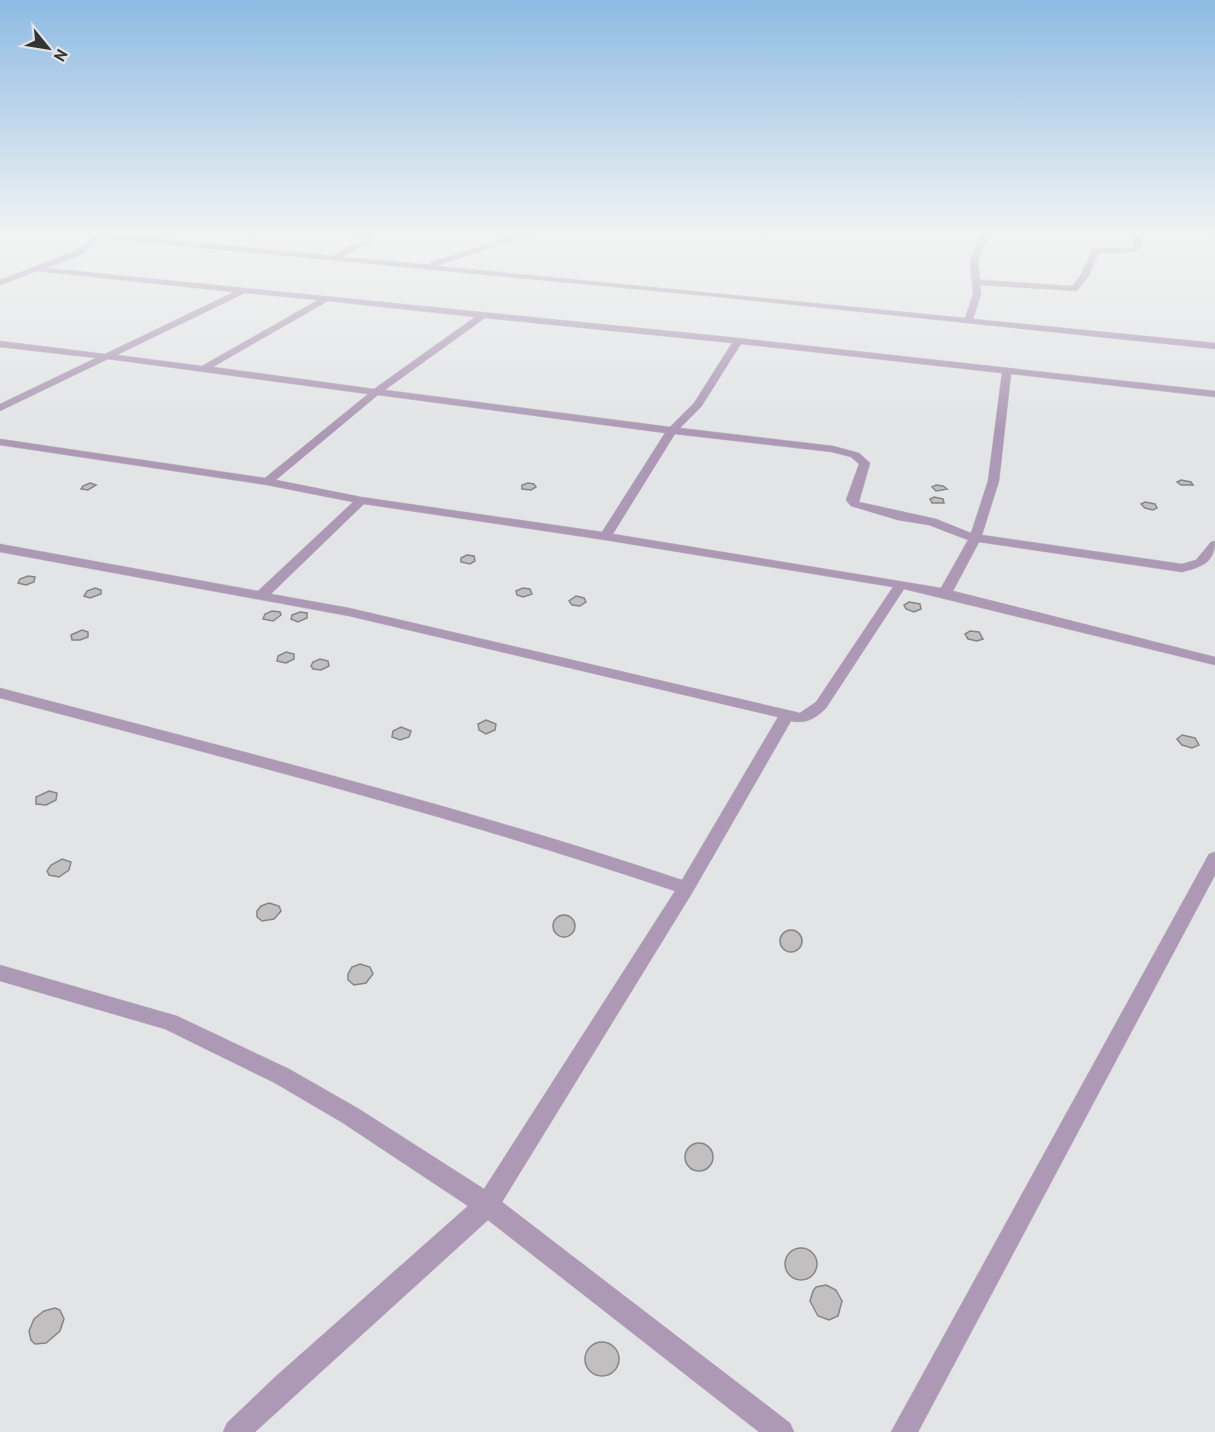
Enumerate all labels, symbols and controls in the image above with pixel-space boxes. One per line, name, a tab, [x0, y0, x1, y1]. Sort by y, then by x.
north arrow	[18, 18, 78, 78]
text: N	[50, 46, 72, 65]

